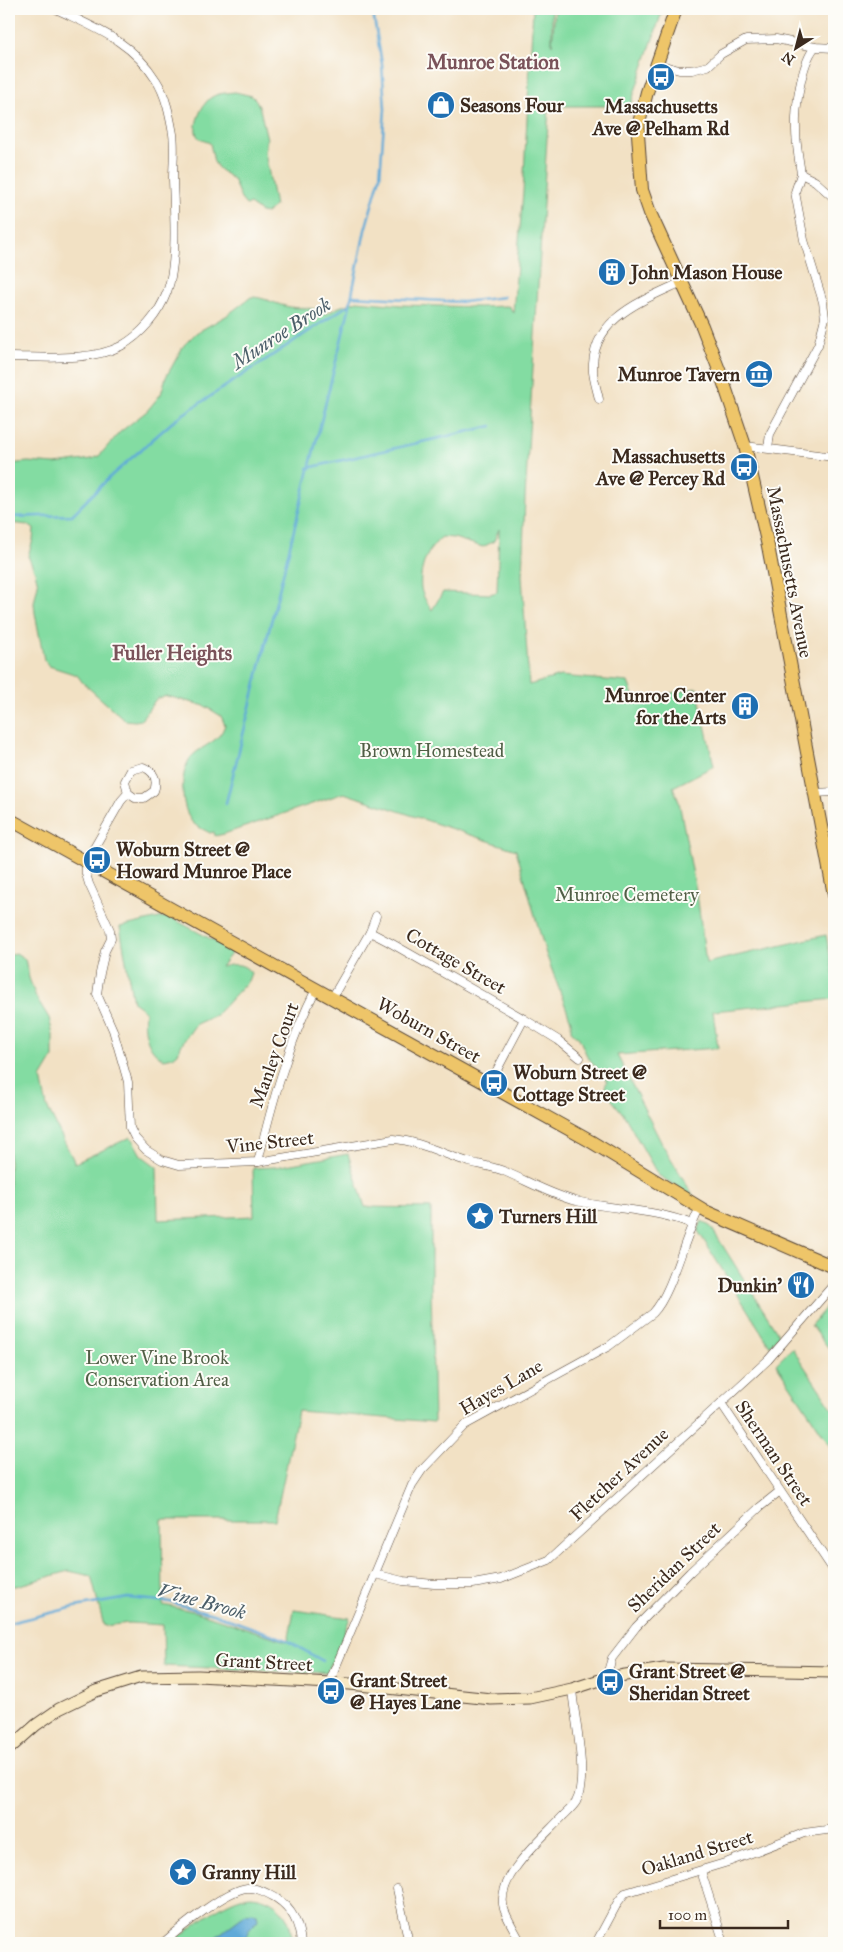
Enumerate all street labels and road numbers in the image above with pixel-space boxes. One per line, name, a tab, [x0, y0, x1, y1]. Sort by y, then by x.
street label: Massachusetts Avenue	[762, 484, 818, 660]
street label: Cottage Street	[401, 923, 511, 1000]
street label: Woburn Street	[373, 992, 485, 1068]
street label: Manley Court	[244, 999, 304, 1111]
street label: Vine Street	[224, 1126, 315, 1158]
street label: Hayes Lane	[455, 1354, 547, 1420]
street label: Sherman Street	[730, 1396, 818, 1510]
street label: Fletcher Avenue	[565, 1422, 673, 1526]
street label: Sheridan Street	[623, 1517, 726, 1617]
street label: Grant Street	[215, 1648, 313, 1676]
street label: Oakland Street	[638, 1825, 756, 1881]

